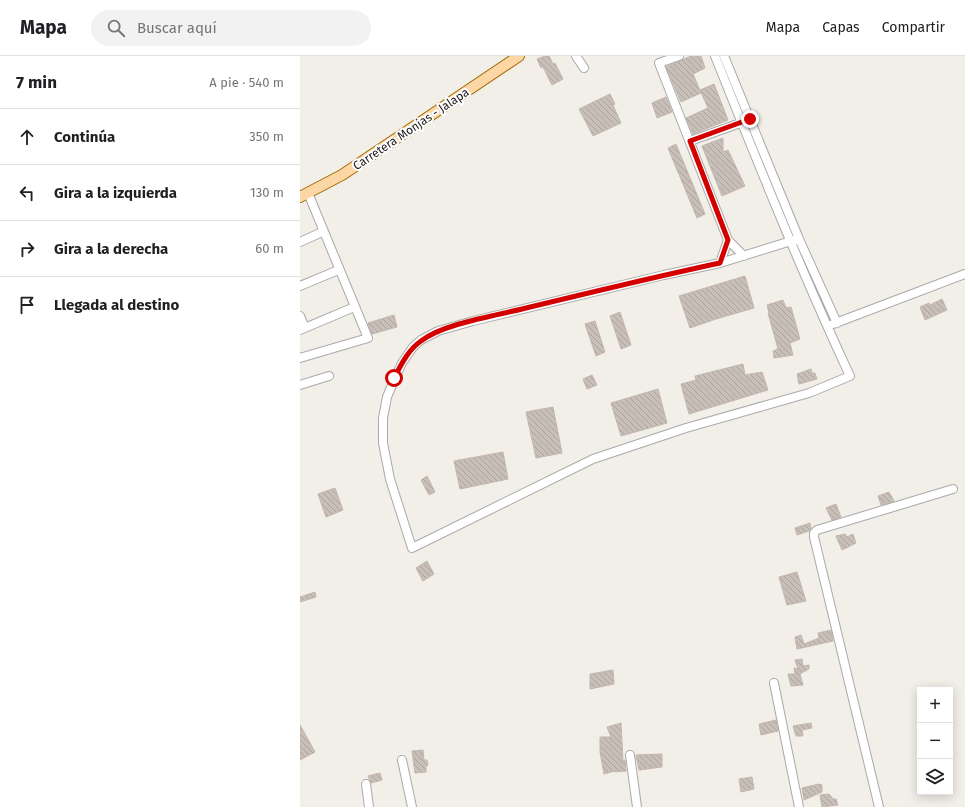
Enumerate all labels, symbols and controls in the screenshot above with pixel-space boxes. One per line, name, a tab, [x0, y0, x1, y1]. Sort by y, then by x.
search box	[91, 10, 371, 46]
text: Mapa	[20, 16, 67, 39]
icon: search	[105, 17, 127, 39]
text: Buscar aquí	[137, 19, 217, 37]
text: Mapa	[766, 19, 800, 36]
text: Capas	[822, 19, 860, 36]
text: Compartir	[882, 19, 945, 36]
text: 7 min	[16, 72, 57, 93]
text: A pie · 540 m	[209, 75, 284, 90]
street label: Carretera Monjas - Jalapa	[350, 85, 472, 173]
route end	[741, 110, 759, 128]
icon: ahead	[16, 126, 38, 148]
text: Continúa	[54, 128, 115, 146]
text: 350 m	[249, 129, 284, 144]
icon: left	[16, 182, 38, 204]
text: Gira a la izquierda	[54, 184, 177, 202]
text: 130 m	[250, 185, 284, 200]
icon: right	[16, 238, 38, 260]
text: Gira a la derecha	[54, 240, 168, 258]
text: 60 m	[255, 241, 284, 256]
icon: arrive	[16, 294, 38, 316]
text: Llegada al destino	[54, 296, 179, 314]
route start	[385, 369, 403, 387]
map controls	[917, 687, 953, 795]
button: +	[917, 687, 953, 723]
button: −	[917, 723, 953, 759]
button: layers	[917, 759, 953, 795]

